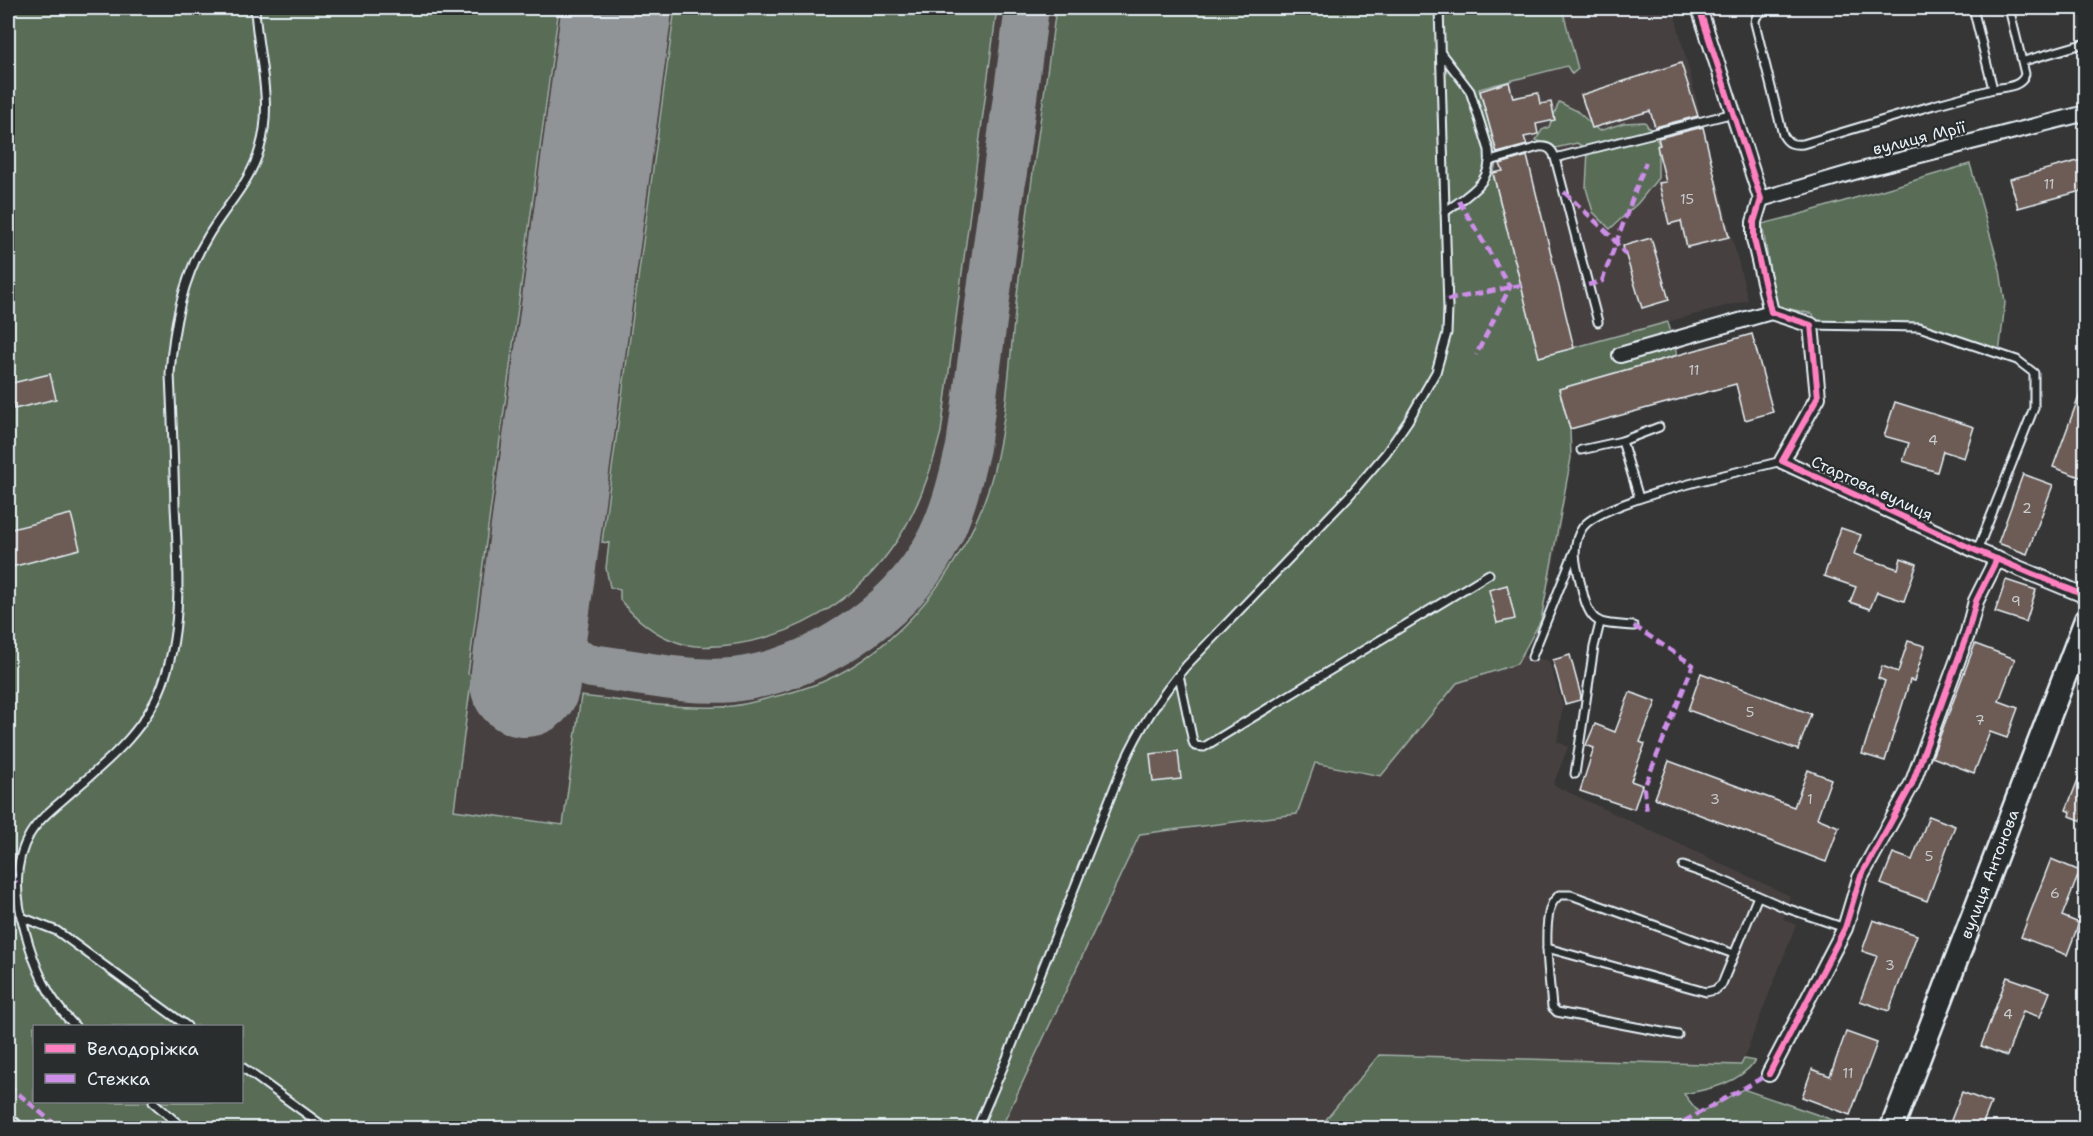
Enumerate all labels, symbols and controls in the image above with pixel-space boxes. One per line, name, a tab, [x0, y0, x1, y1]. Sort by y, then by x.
street label: вулиця Мрії	[1870, 116, 1968, 160]
house number: 11	[2043, 175, 2055, 193]
house number: 15	[1680, 190, 1694, 208]
house number: 11	[1688, 361, 1700, 379]
house number: 4	[1928, 431, 1938, 449]
street label: Стартова вулиця	[1808, 451, 1936, 525]
house number: 2	[2022, 499, 2032, 517]
house number: 9	[2011, 592, 2021, 610]
house number: 5	[1746, 703, 1754, 721]
house number: 7	[1975, 711, 1985, 729]
house number: 3	[1710, 790, 1720, 808]
house number: 1	[1807, 790, 1813, 808]
street label: вулиця Антонова	[1955, 806, 2023, 942]
house number: 5	[1925, 847, 1933, 865]
house number: 6	[2050, 884, 2060, 902]
house number: 3	[1885, 956, 1895, 974]
house number: 4	[2003, 1005, 2013, 1023]
legend	[33, 1025, 243, 1103]
text: Велодоріжка	[87, 1037, 199, 1061]
house number: 11	[1842, 1064, 1854, 1082]
text: Стежка	[87, 1067, 150, 1091]

